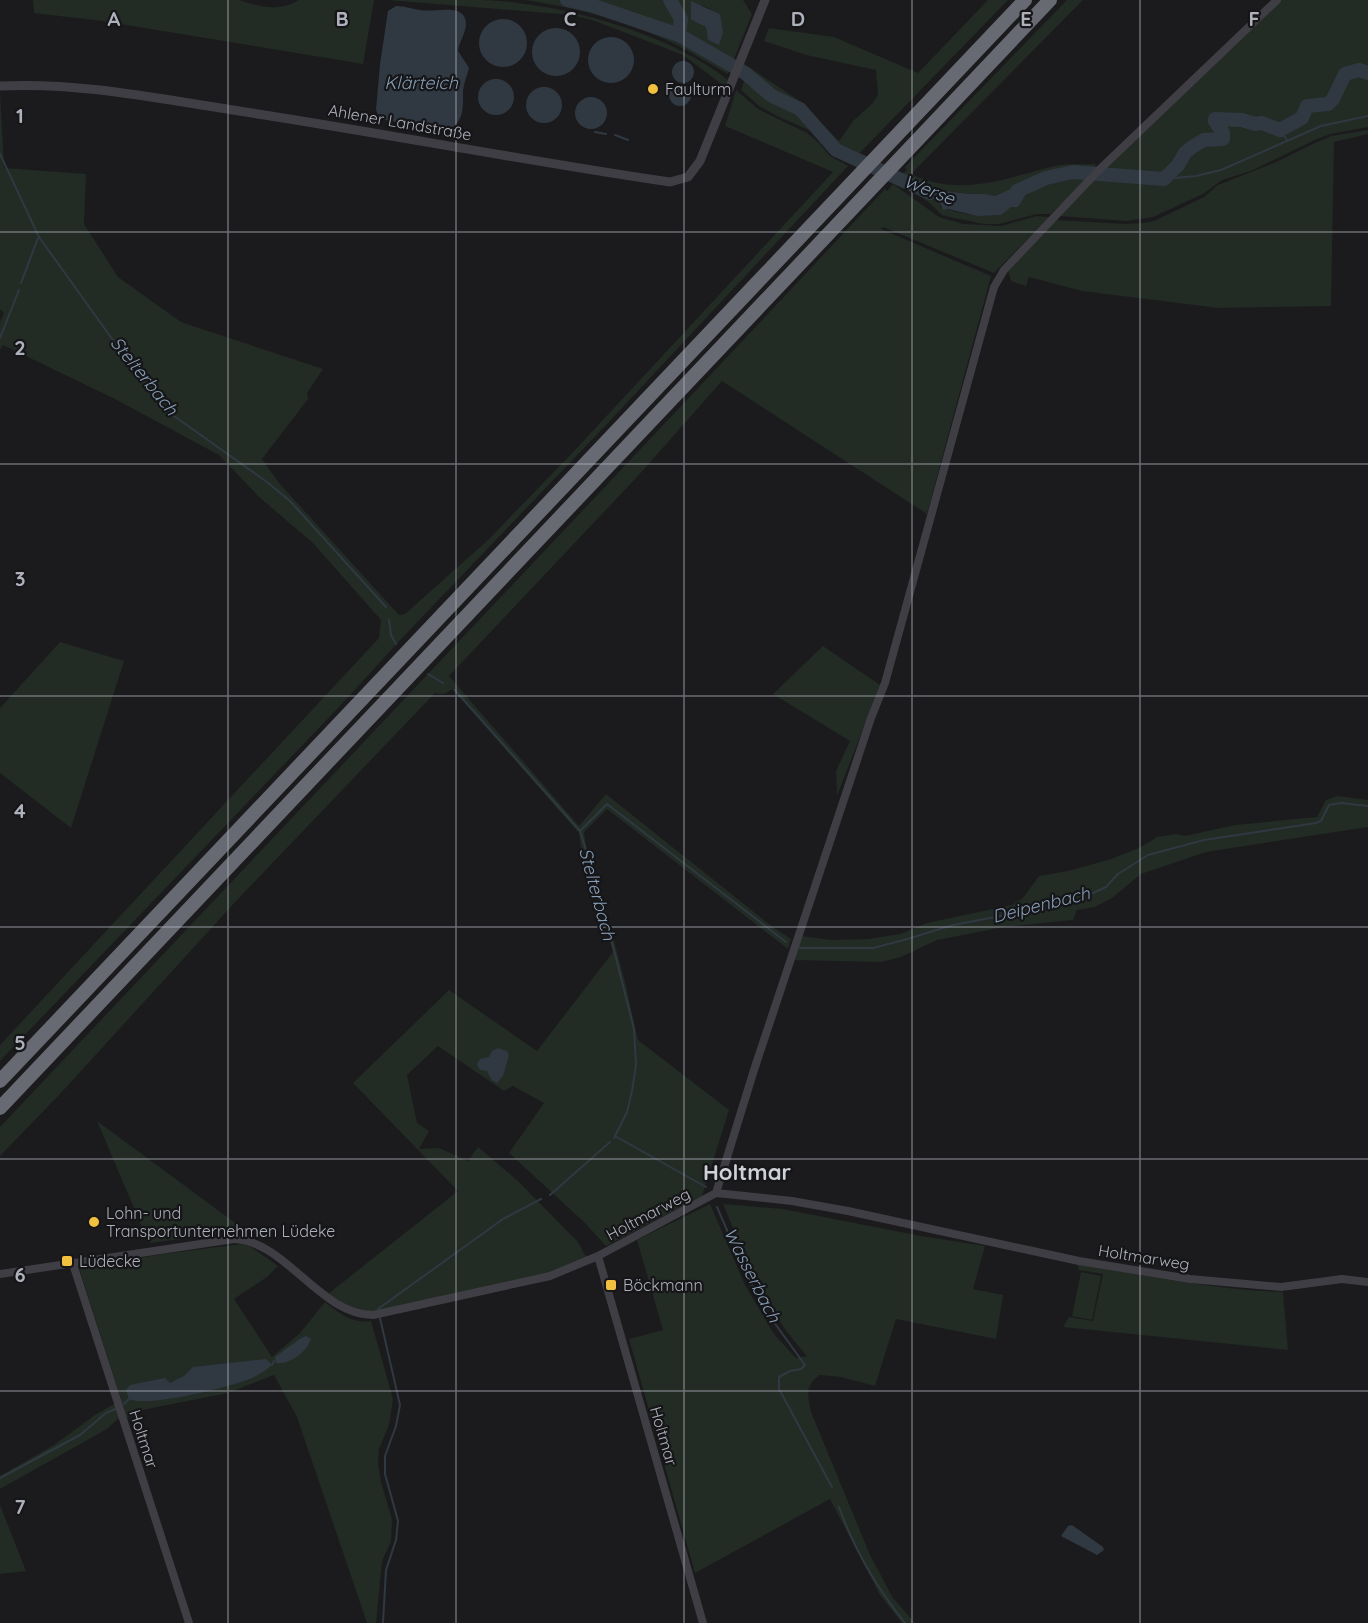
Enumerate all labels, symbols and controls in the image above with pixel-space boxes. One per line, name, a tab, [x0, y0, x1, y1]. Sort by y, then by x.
text: A	[108, 6, 121, 31]
text: B	[335, 6, 349, 31]
text: C	[564, 6, 577, 31]
text: D	[791, 6, 805, 31]
text: E	[1020, 6, 1032, 31]
text: F	[1248, 6, 1260, 31]
water label: Klärteich	[384, 71, 459, 94]
place label: Faulturm	[665, 79, 731, 99]
marker: Faulturm	[646, 82, 660, 96]
street label: Ahlener Landstraße	[327, 100, 473, 144]
text: 1	[16, 103, 24, 128]
water label: Werse	[900, 169, 959, 210]
water label: Stelterbach	[106, 332, 184, 420]
text: 2	[14, 335, 26, 360]
text: 3	[15, 566, 25, 591]
text: 4	[14, 798, 26, 823]
water label: Stelterbach	[574, 845, 621, 943]
water label: Deipenbach	[990, 881, 1093, 928]
text: 5	[14, 1030, 26, 1055]
district label: Holtmar	[703, 1158, 791, 1186]
street label: Holtmarweg	[602, 1183, 694, 1245]
place label: Lohn- und Transportunternehmen Lüdeke	[106, 1203, 335, 1241]
marker: Lohn- und Transportunternehmen Lüdeke	[87, 1215, 101, 1229]
water label: Wasserbach	[719, 1223, 787, 1327]
street label: Holtmarweg	[1097, 1240, 1191, 1274]
place label: Lüdecke	[79, 1251, 141, 1271]
marker: Lüdecke	[60, 1254, 74, 1268]
text: 6	[14, 1262, 26, 1287]
place label: Böckmann	[623, 1275, 703, 1295]
marker: Böckmann	[604, 1278, 618, 1292]
street label: Holtmar	[646, 1404, 682, 1468]
street label: Holtmar	[125, 1407, 163, 1471]
text: 7	[15, 1494, 26, 1519]

